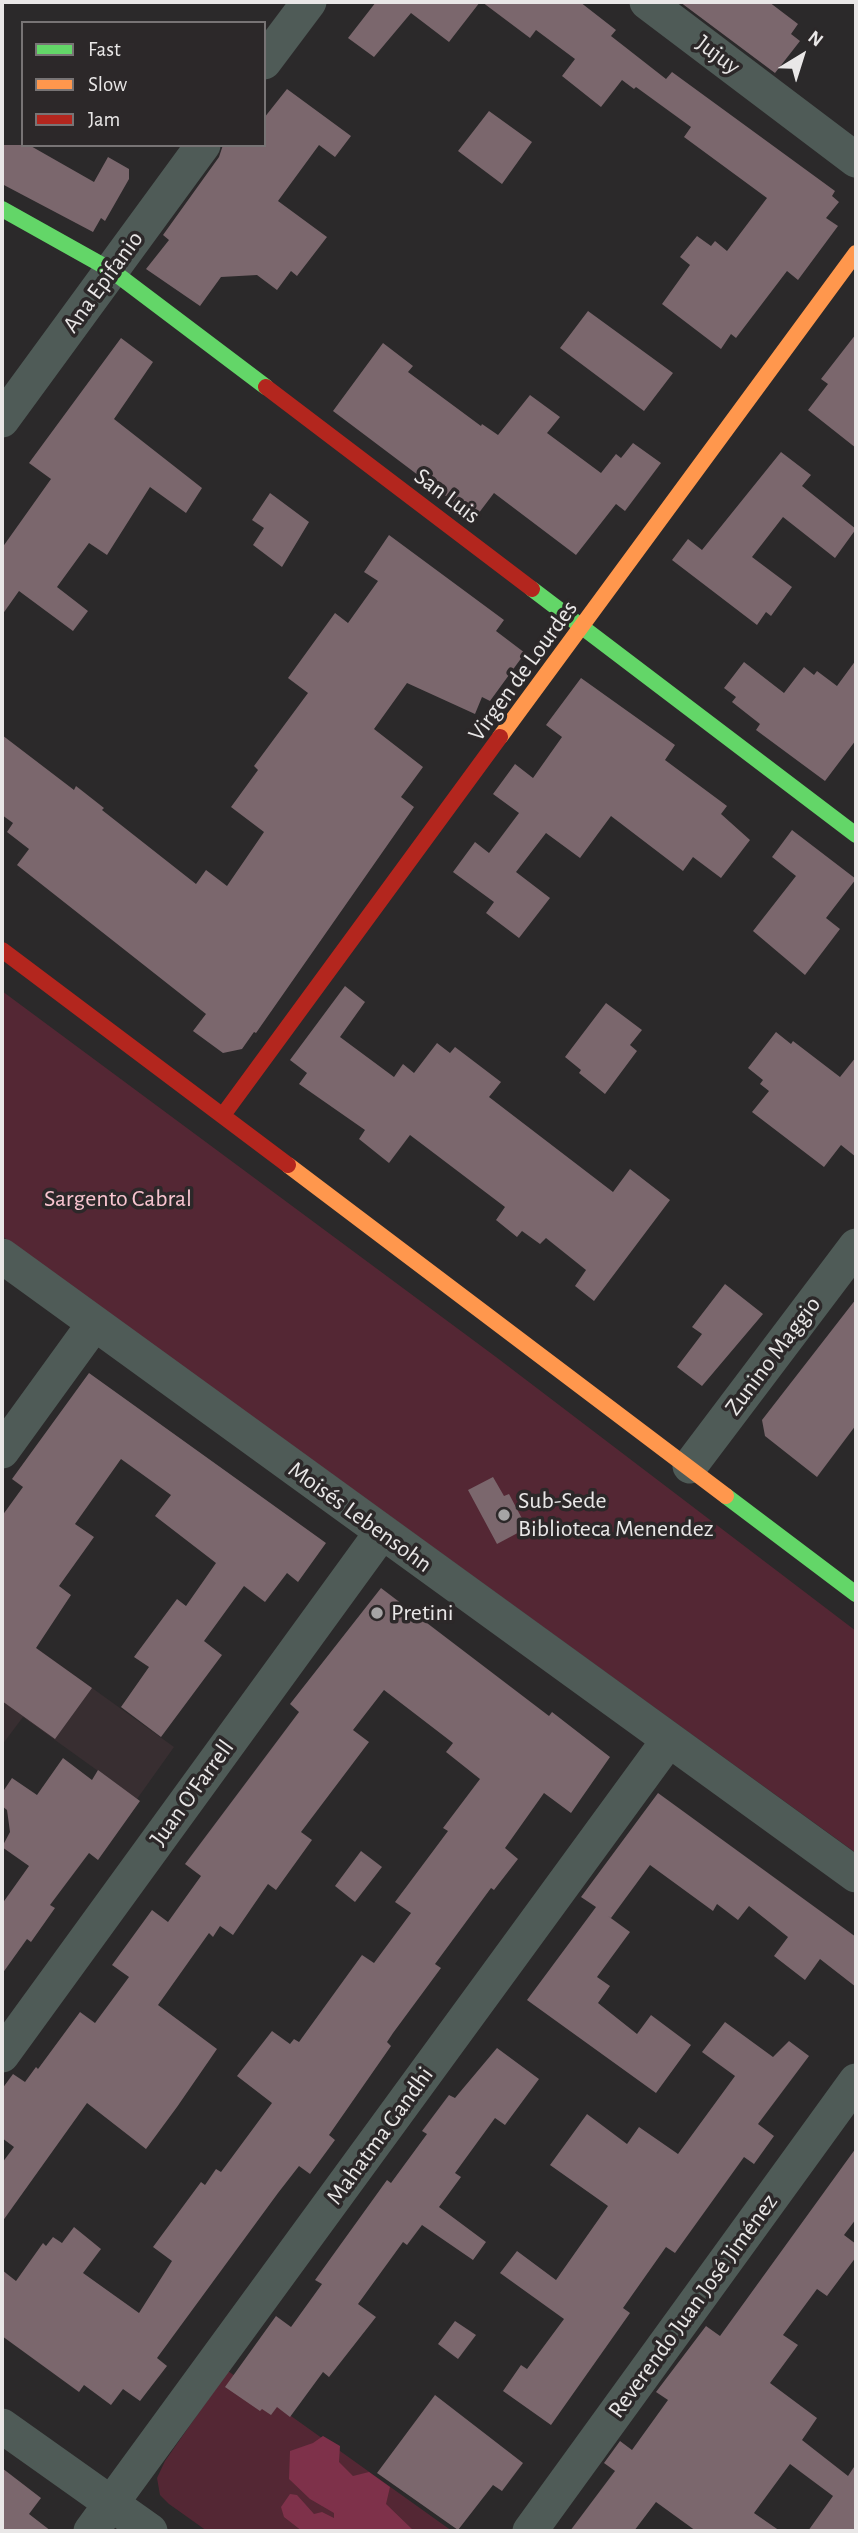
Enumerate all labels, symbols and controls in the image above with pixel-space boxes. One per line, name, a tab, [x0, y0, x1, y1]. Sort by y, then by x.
legend	[21, 21, 266, 147]
north arrow	[767, 21, 837, 91]
text: N	[804, 28, 826, 51]
street label: Jujuy	[690, 29, 746, 81]
text: Fast	[88, 39, 121, 60]
text: Slow	[88, 74, 127, 95]
text: Jam	[88, 109, 120, 130]
street label: Ana Epifanio	[57, 226, 149, 338]
street label: San Luis	[408, 462, 486, 530]
street label: Virgen de Lourdes	[462, 595, 584, 747]
park label: Sargento Cabral	[44, 1185, 192, 1213]
street label: Zunino Maggio	[719, 1291, 827, 1421]
street label: Moisés Lebensohn	[283, 1455, 437, 1579]
place label: Sub-Sede Biblioteca Menendez	[518, 1487, 714, 1543]
marker: Sub-Sede Biblioteca Menendez	[496, 1507, 512, 1523]
place label: Pretini	[391, 1599, 454, 1627]
marker: Pretini	[369, 1605, 385, 1621]
street label: Juan O'Farrell	[144, 1734, 240, 1852]
street label: Mahatma Gandhi	[320, 2061, 440, 2211]
street label: Reverendo Juan José Jiménez	[602, 2188, 784, 2424]

